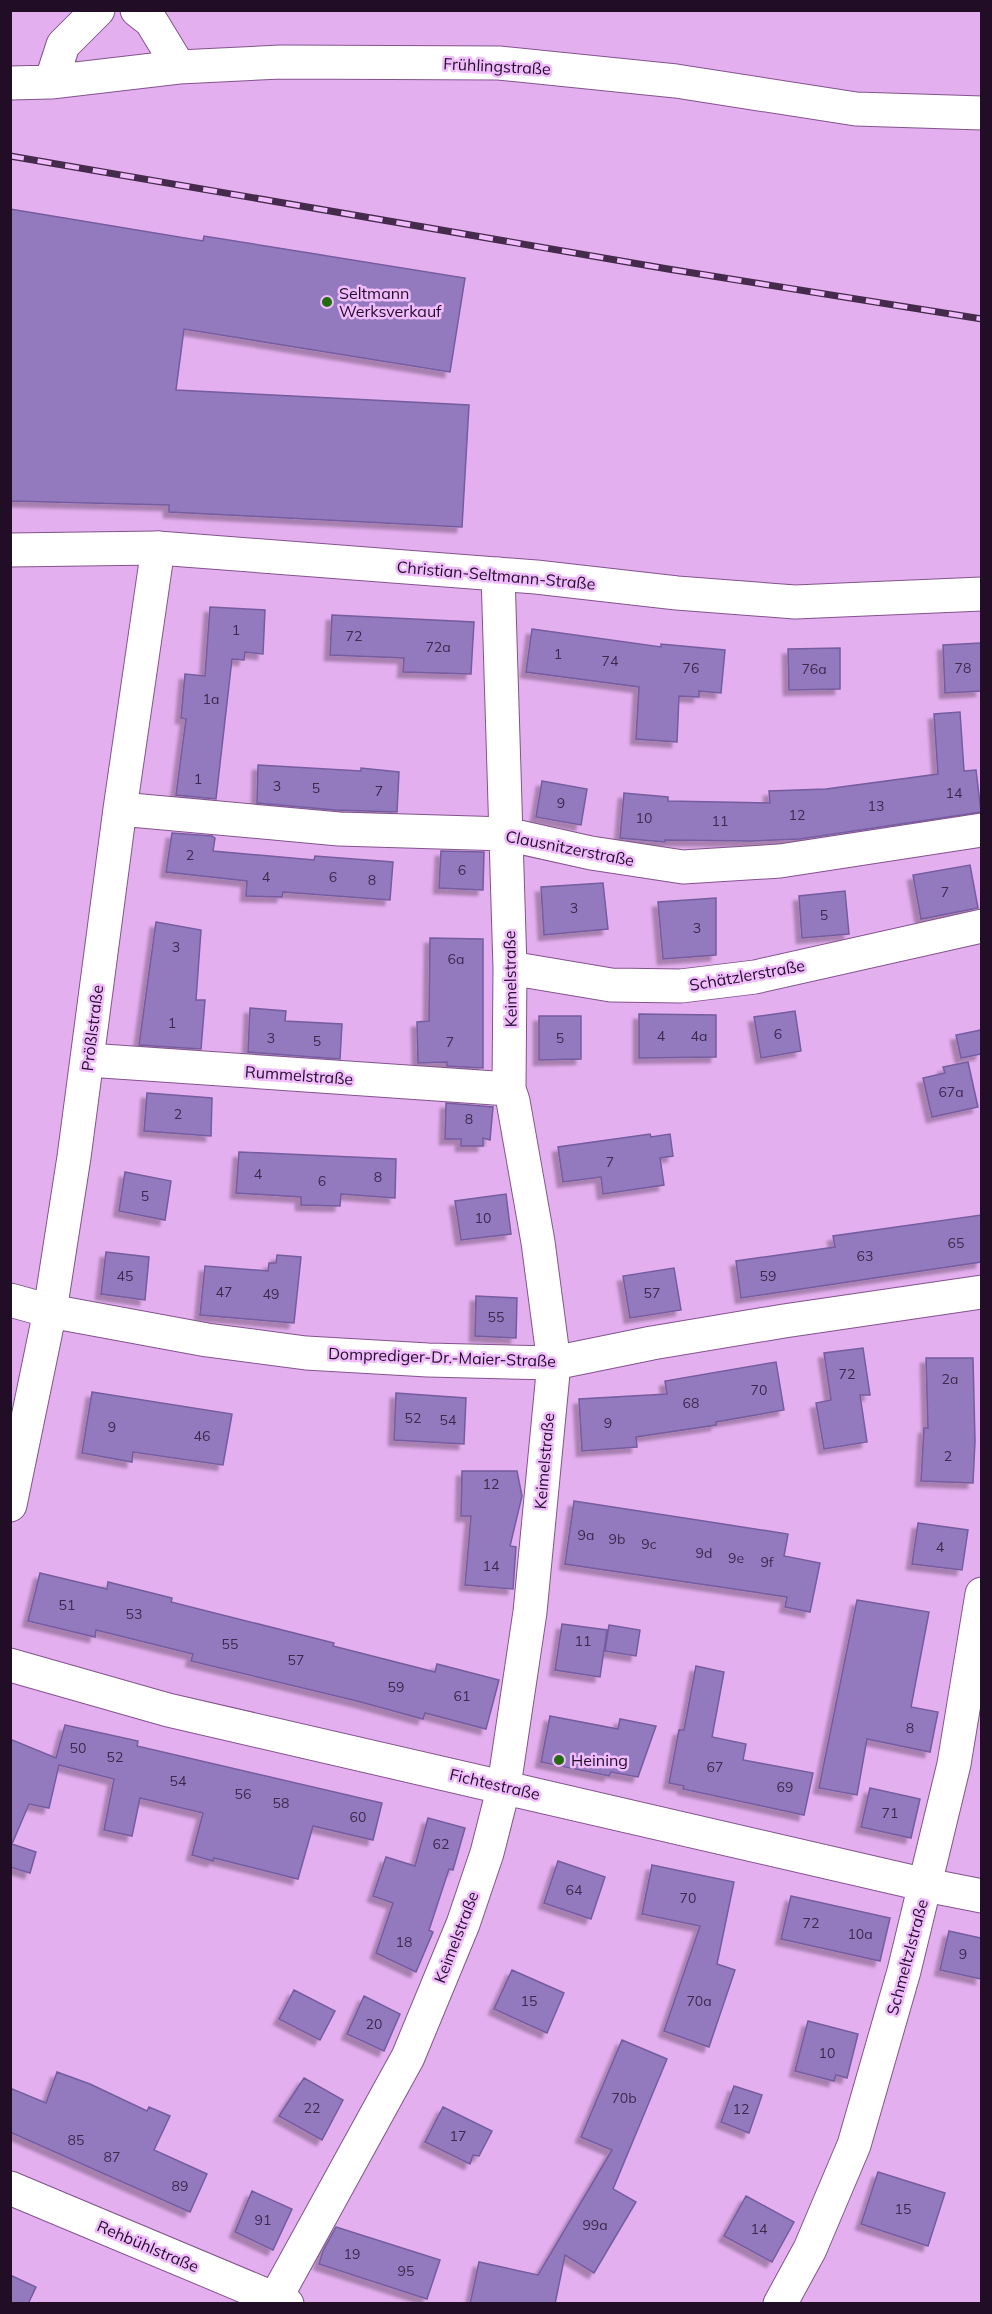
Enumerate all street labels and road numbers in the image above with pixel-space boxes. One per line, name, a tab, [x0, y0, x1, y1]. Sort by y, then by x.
street label: Frühlingstraße	[443, 53, 551, 79]
street label: Christian-Seltmann-Straße	[396, 556, 596, 594]
street label: Clausnitzerstraße	[504, 826, 636, 870]
street label: Keimelstraße	[499, 930, 521, 1028]
street label: Schätzlerstraße	[688, 955, 806, 995]
street label: Prößlstraße	[77, 984, 107, 1072]
street label: Rummelstraße	[244, 1061, 354, 1089]
street label: Domprediger-Dr.-Maier-Straße	[328, 1343, 556, 1371]
street label: Keimelstraße	[530, 1412, 558, 1510]
street label: Fichtestraße	[448, 1764, 542, 1804]
street label: Keimelstraße	[429, 1888, 483, 1986]
street label: Schmeltzlstraße	[882, 1897, 932, 2017]
street label: Rehbühlstraße	[94, 2216, 202, 2276]

